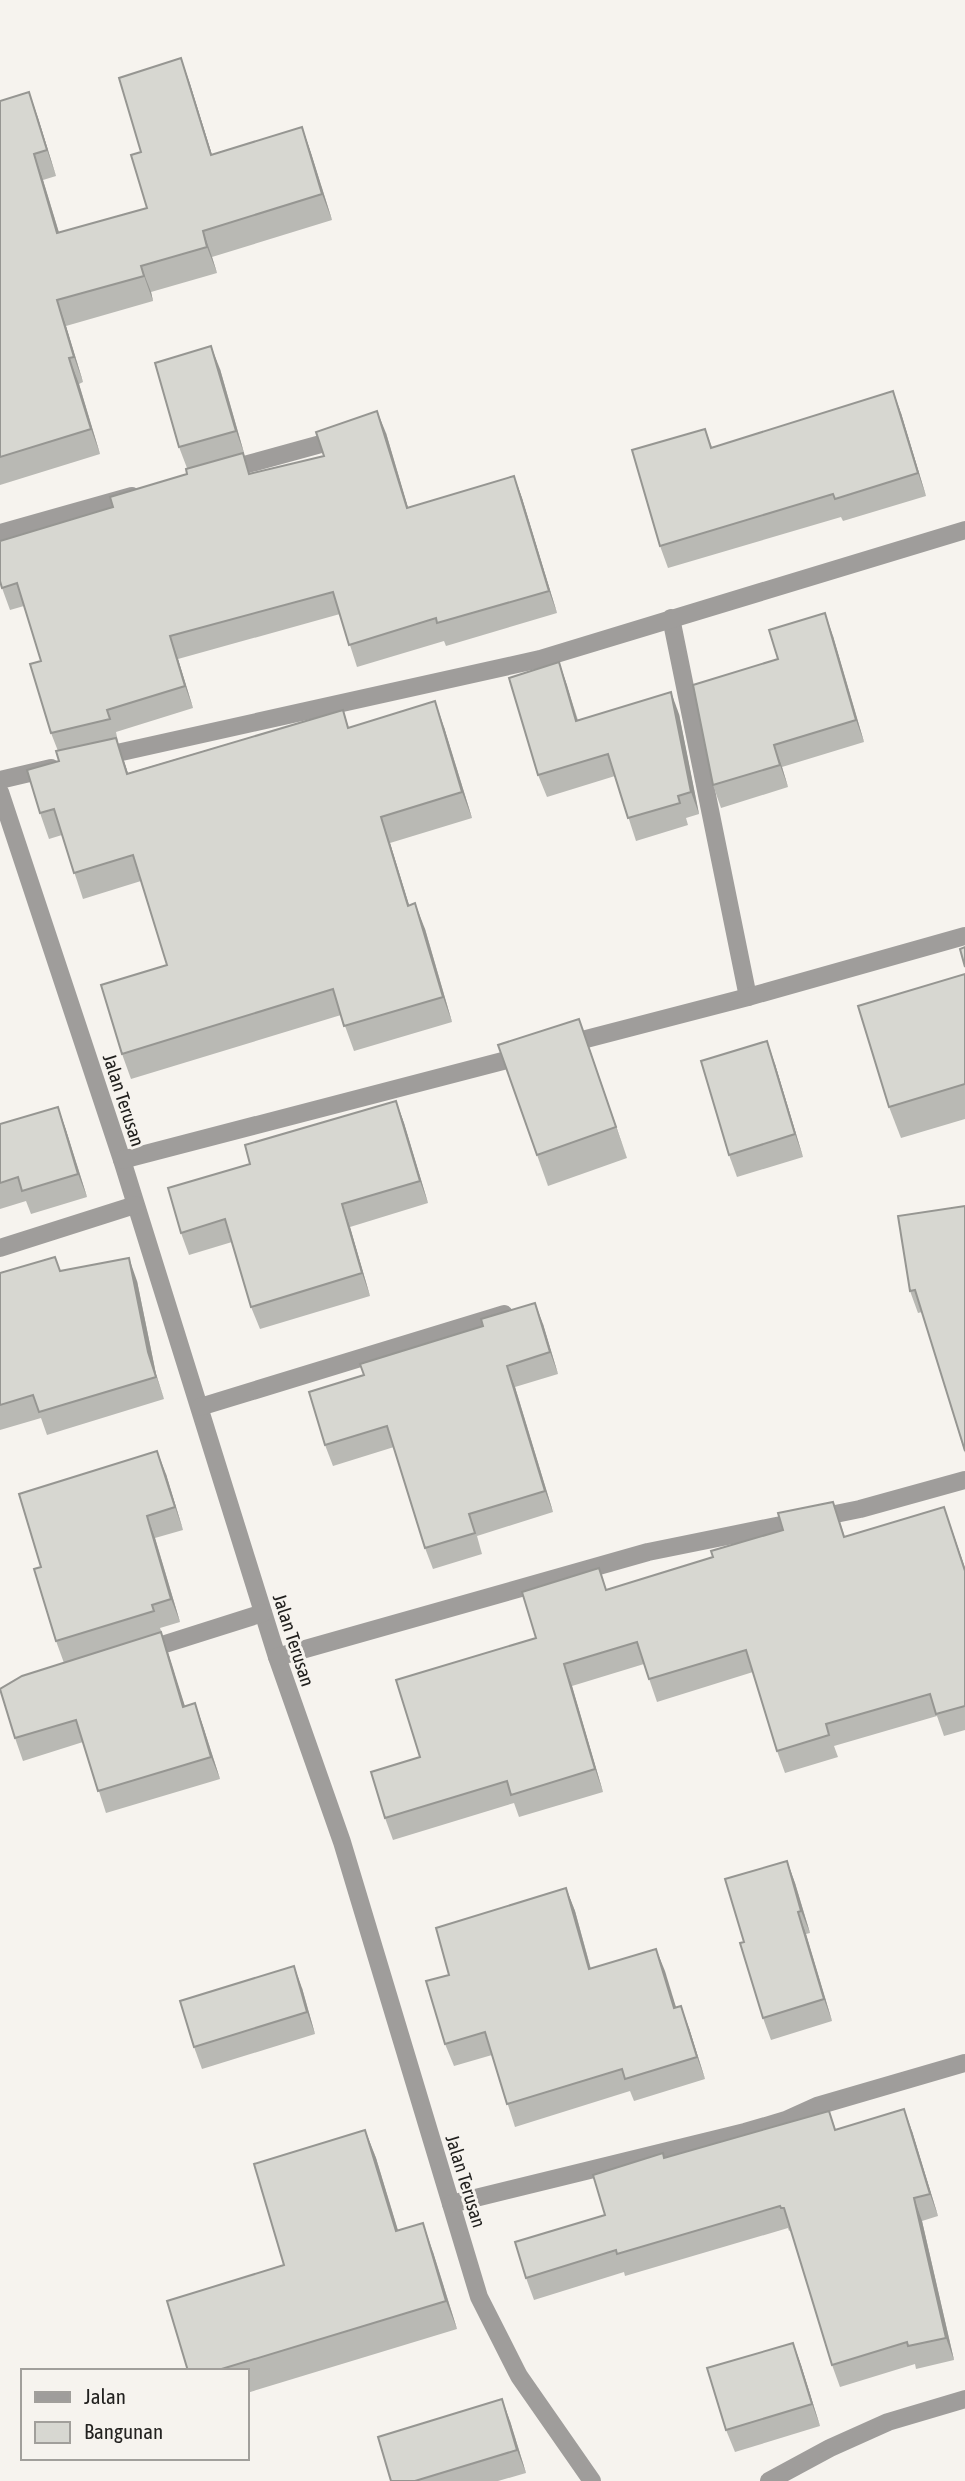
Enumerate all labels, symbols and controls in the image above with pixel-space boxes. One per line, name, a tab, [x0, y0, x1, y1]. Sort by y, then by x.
street label: Jalan Terusan	[99, 1051, 149, 1149]
street label: Jalan Terusan	[269, 1591, 319, 1689]
street label: Jalan Terusan	[441, 2132, 491, 2230]
legend	[21, 2369, 248, 2460]
text: Jalan	[84, 2384, 126, 2408]
text: Bangunan	[84, 2419, 163, 2443]

